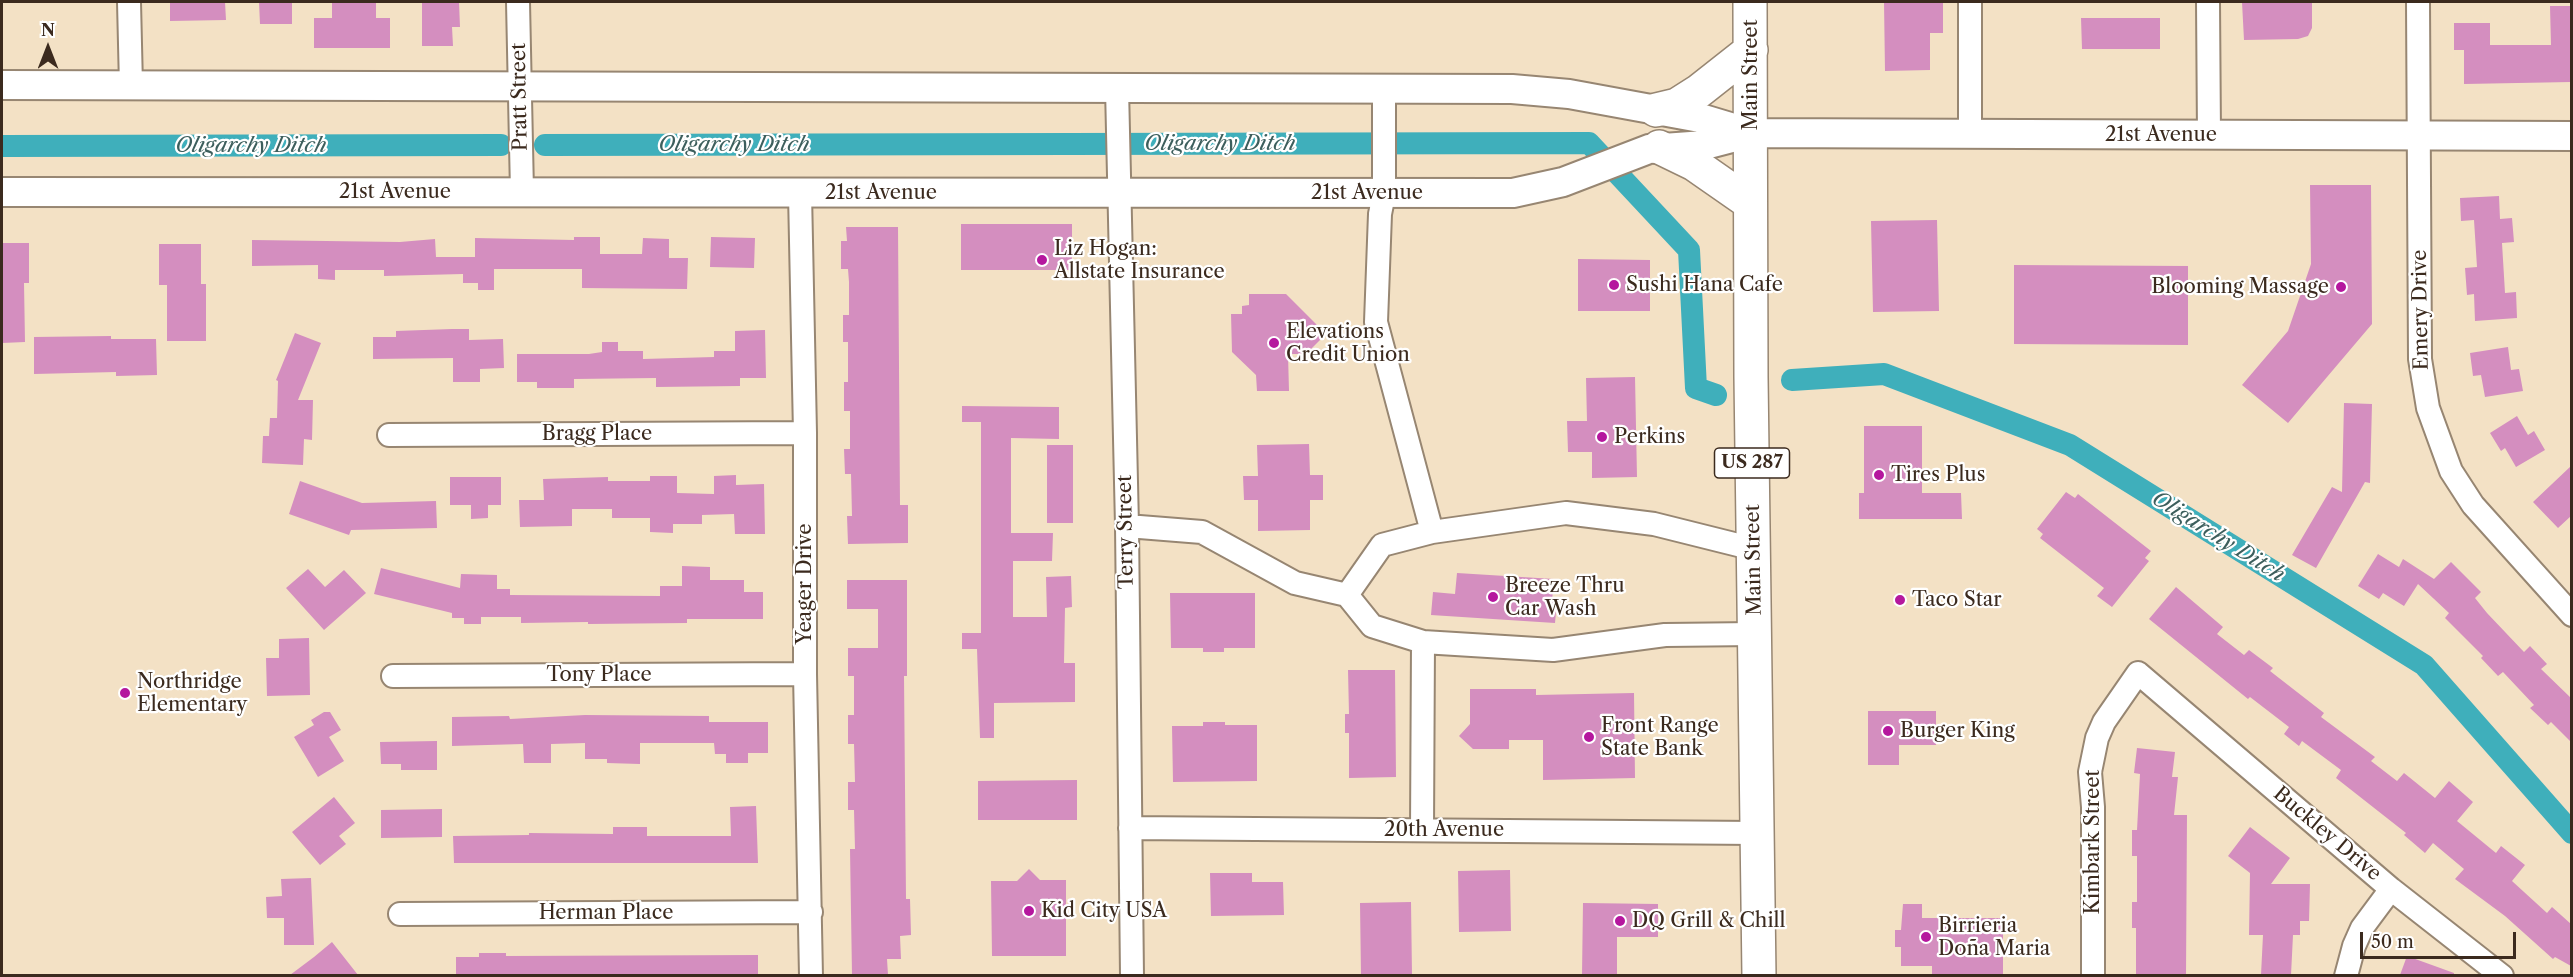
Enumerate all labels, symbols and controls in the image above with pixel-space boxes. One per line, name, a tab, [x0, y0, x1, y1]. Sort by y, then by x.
north arrow	[18, 18, 78, 78]
street label: Main Street	[1739, 19, 1763, 131]
text: N	[41, 20, 55, 40]
street label: Pratt Street	[507, 43, 533, 151]
street label: 21st Avenue	[2105, 123, 2217, 147]
water label: Oligarchy Ditch	[1144, 131, 1296, 157]
water label: Oligarchy Ditch	[658, 132, 810, 158]
water label: Oligarchy Ditch	[175, 133, 327, 159]
street label: 21st Avenue	[339, 180, 451, 204]
street label: 21st Avenue	[825, 181, 937, 205]
street label: 21st Avenue	[1311, 181, 1423, 205]
place label: Liz Hogan: Allstate Insurance	[1054, 237, 1225, 284]
street label: Emery Drive	[2408, 250, 2434, 370]
marker: Liz Hogan: Allstate Insurance	[1035, 253, 1049, 267]
place label: Sushi Hana Cafe	[1626, 273, 1783, 297]
place label: Blooming Massage	[2151, 275, 2329, 299]
marker: Sushi Hana Cafe	[1607, 278, 1621, 292]
marker: Blooming Massage	[2334, 280, 2348, 294]
place label: Elevations Credit Union	[1286, 320, 1410, 367]
marker: Elevations Credit Union	[1267, 336, 1281, 350]
street label: Bragg Place	[542, 422, 652, 446]
place label: Perkins	[1614, 425, 1685, 449]
marker: Perkins	[1595, 430, 1609, 444]
road number: US 287	[1714, 448, 1790, 478]
place label: Tires Plus	[1891, 463, 1985, 487]
marker: Tires Plus	[1872, 468, 1886, 482]
street label: Terry Street	[1113, 475, 1139, 589]
water label: Oligarchy Ditch	[2147, 486, 2289, 588]
street label: Main Street	[1741, 504, 1767, 616]
street label: Yeager Drive	[793, 523, 817, 645]
place label: Breeze Thru Car Wash	[1505, 574, 1625, 621]
place label: Taco Star	[1912, 588, 2002, 612]
marker: Breeze Thru Car Wash	[1486, 590, 1500, 604]
marker: Taco Star	[1893, 593, 1907, 607]
street label: Tony Place	[546, 663, 652, 687]
place label: Northridge Elementary	[137, 670, 247, 717]
marker: Northridge Elementary	[118, 686, 132, 700]
place label: Front Range State Bank	[1601, 714, 1719, 761]
place label: Burger King	[1900, 719, 2015, 743]
marker: Burger King	[1881, 724, 1895, 738]
marker: Front Range State Bank	[1582, 730, 1596, 744]
street label: Kimbark Street	[2081, 770, 2105, 914]
street label: Buckley Drive	[2268, 782, 2386, 886]
street label: 20th Avenue	[1384, 818, 1504, 842]
place label: Kid City USA	[1041, 899, 1167, 923]
street label: Herman Place	[539, 901, 673, 925]
marker: Kid City USA	[1022, 904, 1036, 918]
place label: DQ Grill & Chill	[1632, 909, 1785, 933]
marker: DQ Grill & Chill	[1613, 914, 1627, 928]
place label: Birrieria Doña Maria	[1938, 914, 2050, 961]
scale bar	[2363, 920, 2519, 958]
marker: Birrieria Doña Maria	[1919, 930, 1933, 944]
text: 50 m	[2371, 931, 2414, 953]

